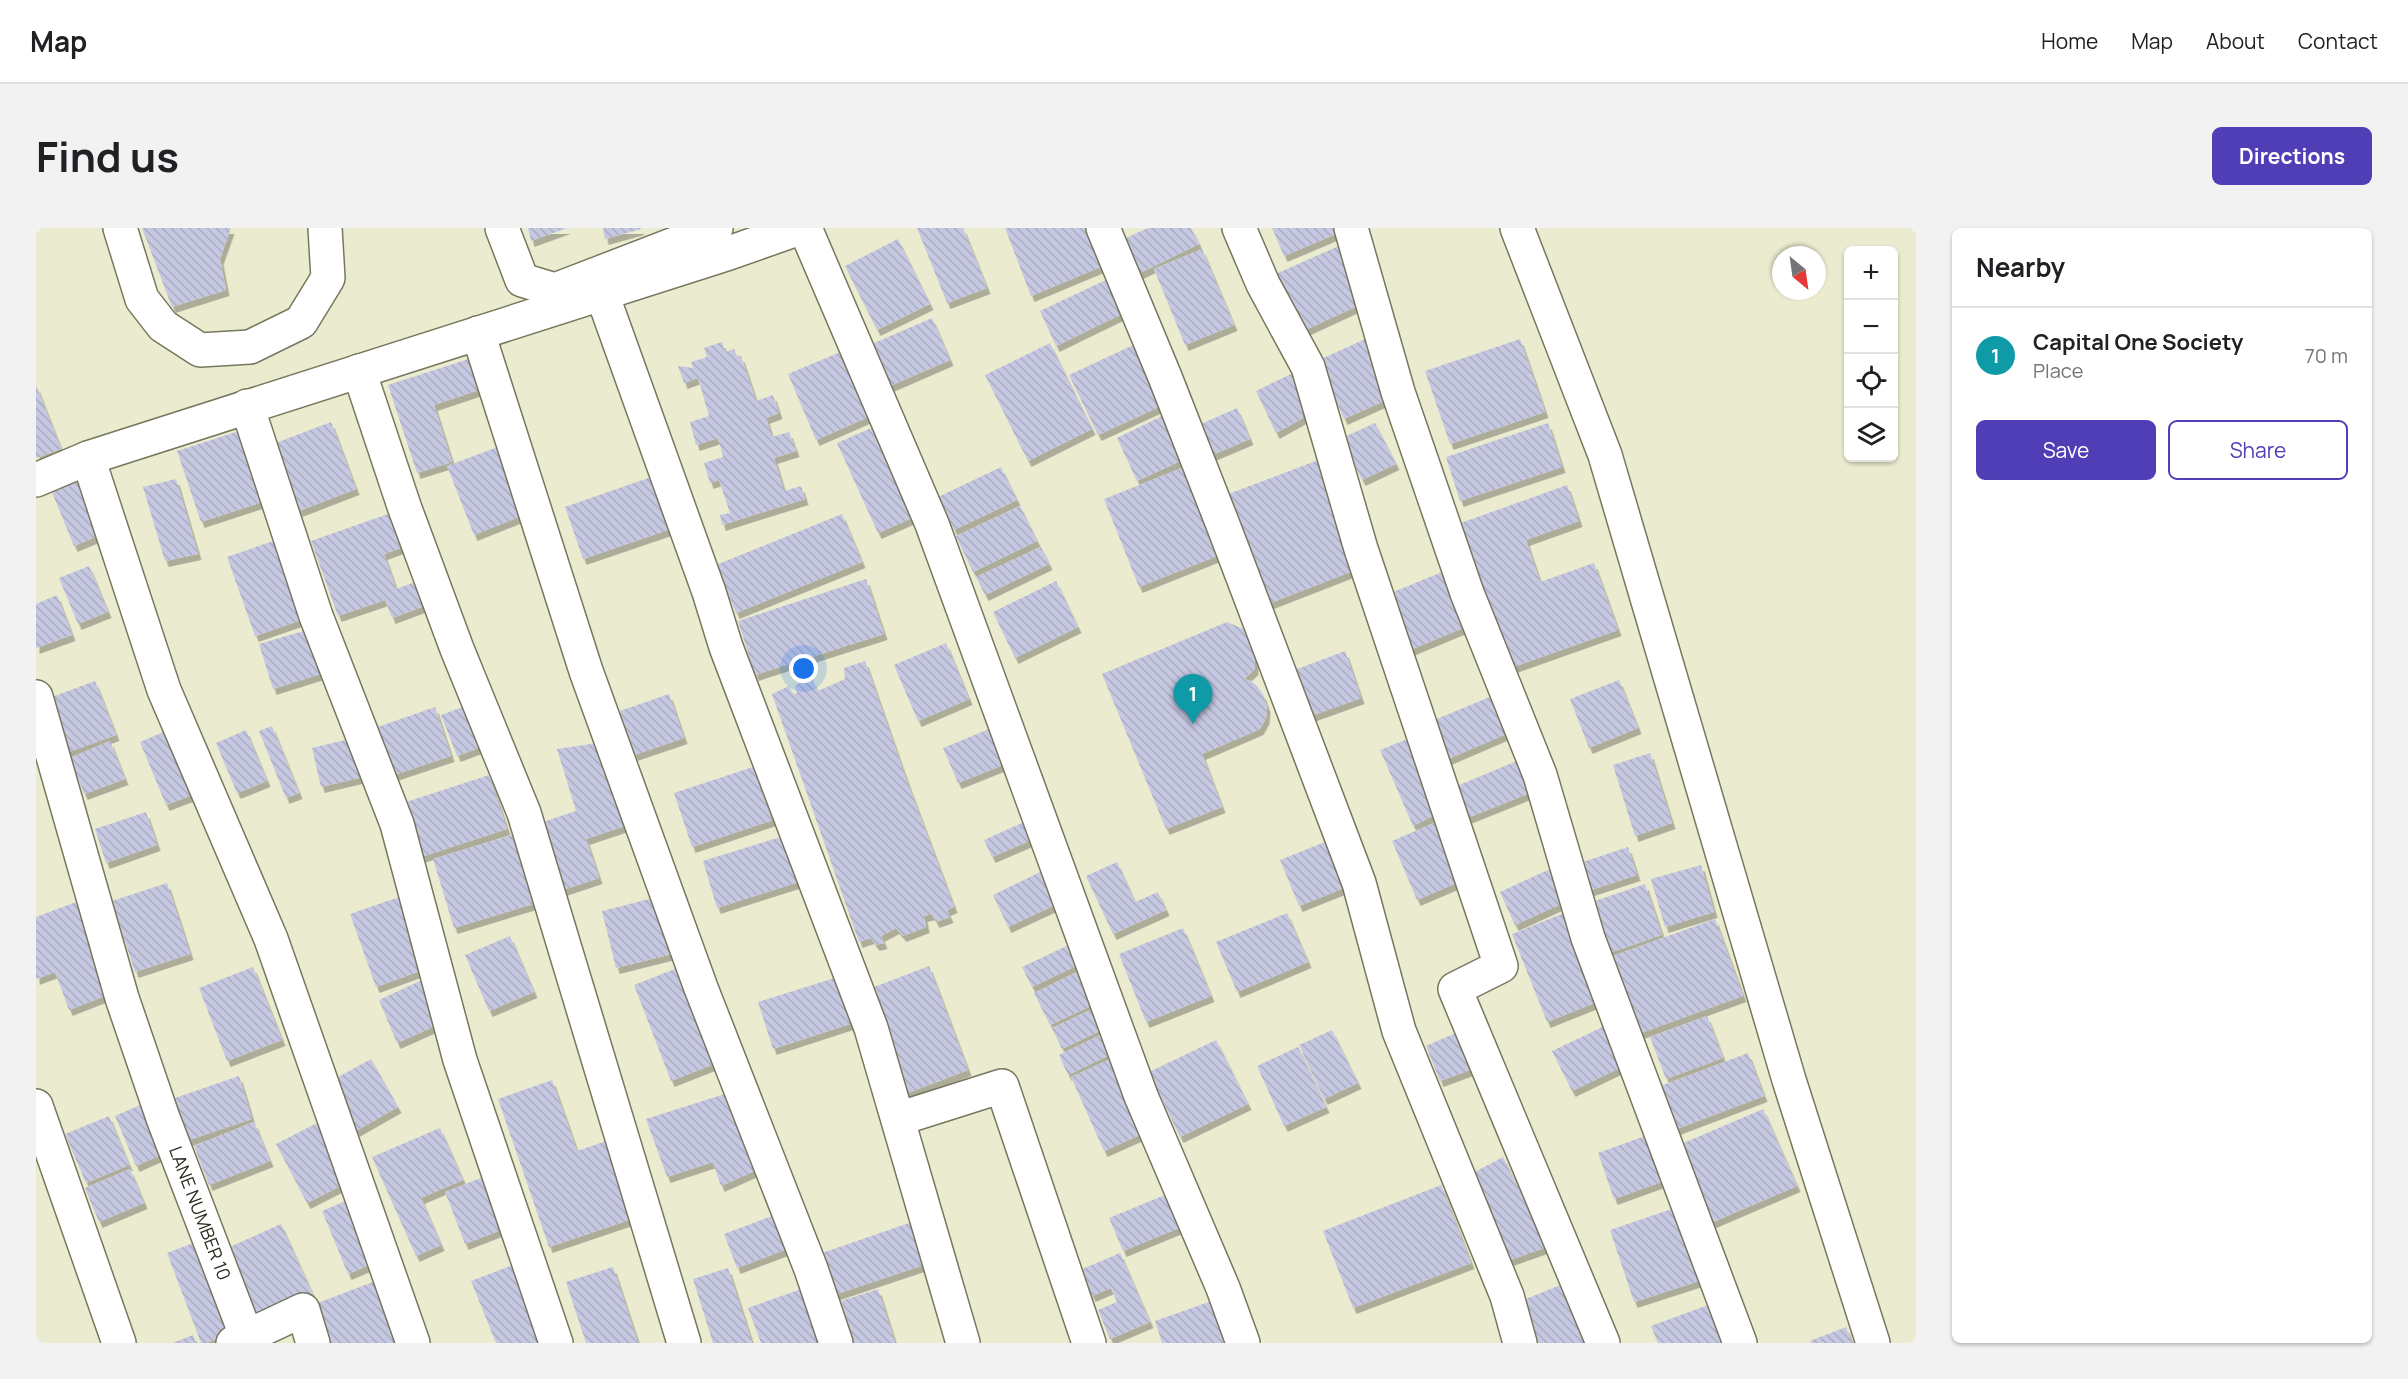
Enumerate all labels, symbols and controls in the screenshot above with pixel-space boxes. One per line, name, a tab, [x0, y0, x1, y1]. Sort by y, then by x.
text: Map	[30, 22, 87, 60]
text: Home	[2041, 27, 2098, 55]
text: Map	[2131, 27, 2173, 55]
text: About	[2206, 27, 2265, 55]
text: Contact	[2298, 27, 2378, 55]
text: Find us	[36, 127, 179, 185]
button: Directions	[2212, 127, 2372, 185]
north arrow	[1772, 246, 1826, 300]
map controls	[1844, 246, 1898, 462]
button: +	[1844, 246, 1898, 300]
text: Nearby	[1976, 249, 2065, 285]
button: −	[1844, 300, 1898, 354]
text: Capital One Society	[2033, 327, 2243, 357]
text: 1	[1991, 342, 2000, 369]
text: 70 m	[2305, 342, 2348, 369]
button: locate	[1844, 354, 1898, 408]
text: Place	[2033, 357, 2083, 384]
button: layers	[1844, 408, 1898, 462]
button: Save	[1976, 420, 2156, 480]
button: Share	[2168, 420, 2348, 480]
your location	[789, 654, 818, 683]
pin: 1	[1174, 674, 1212, 724]
street label: LANE NUMBER 10	[164, 1143, 237, 1283]

